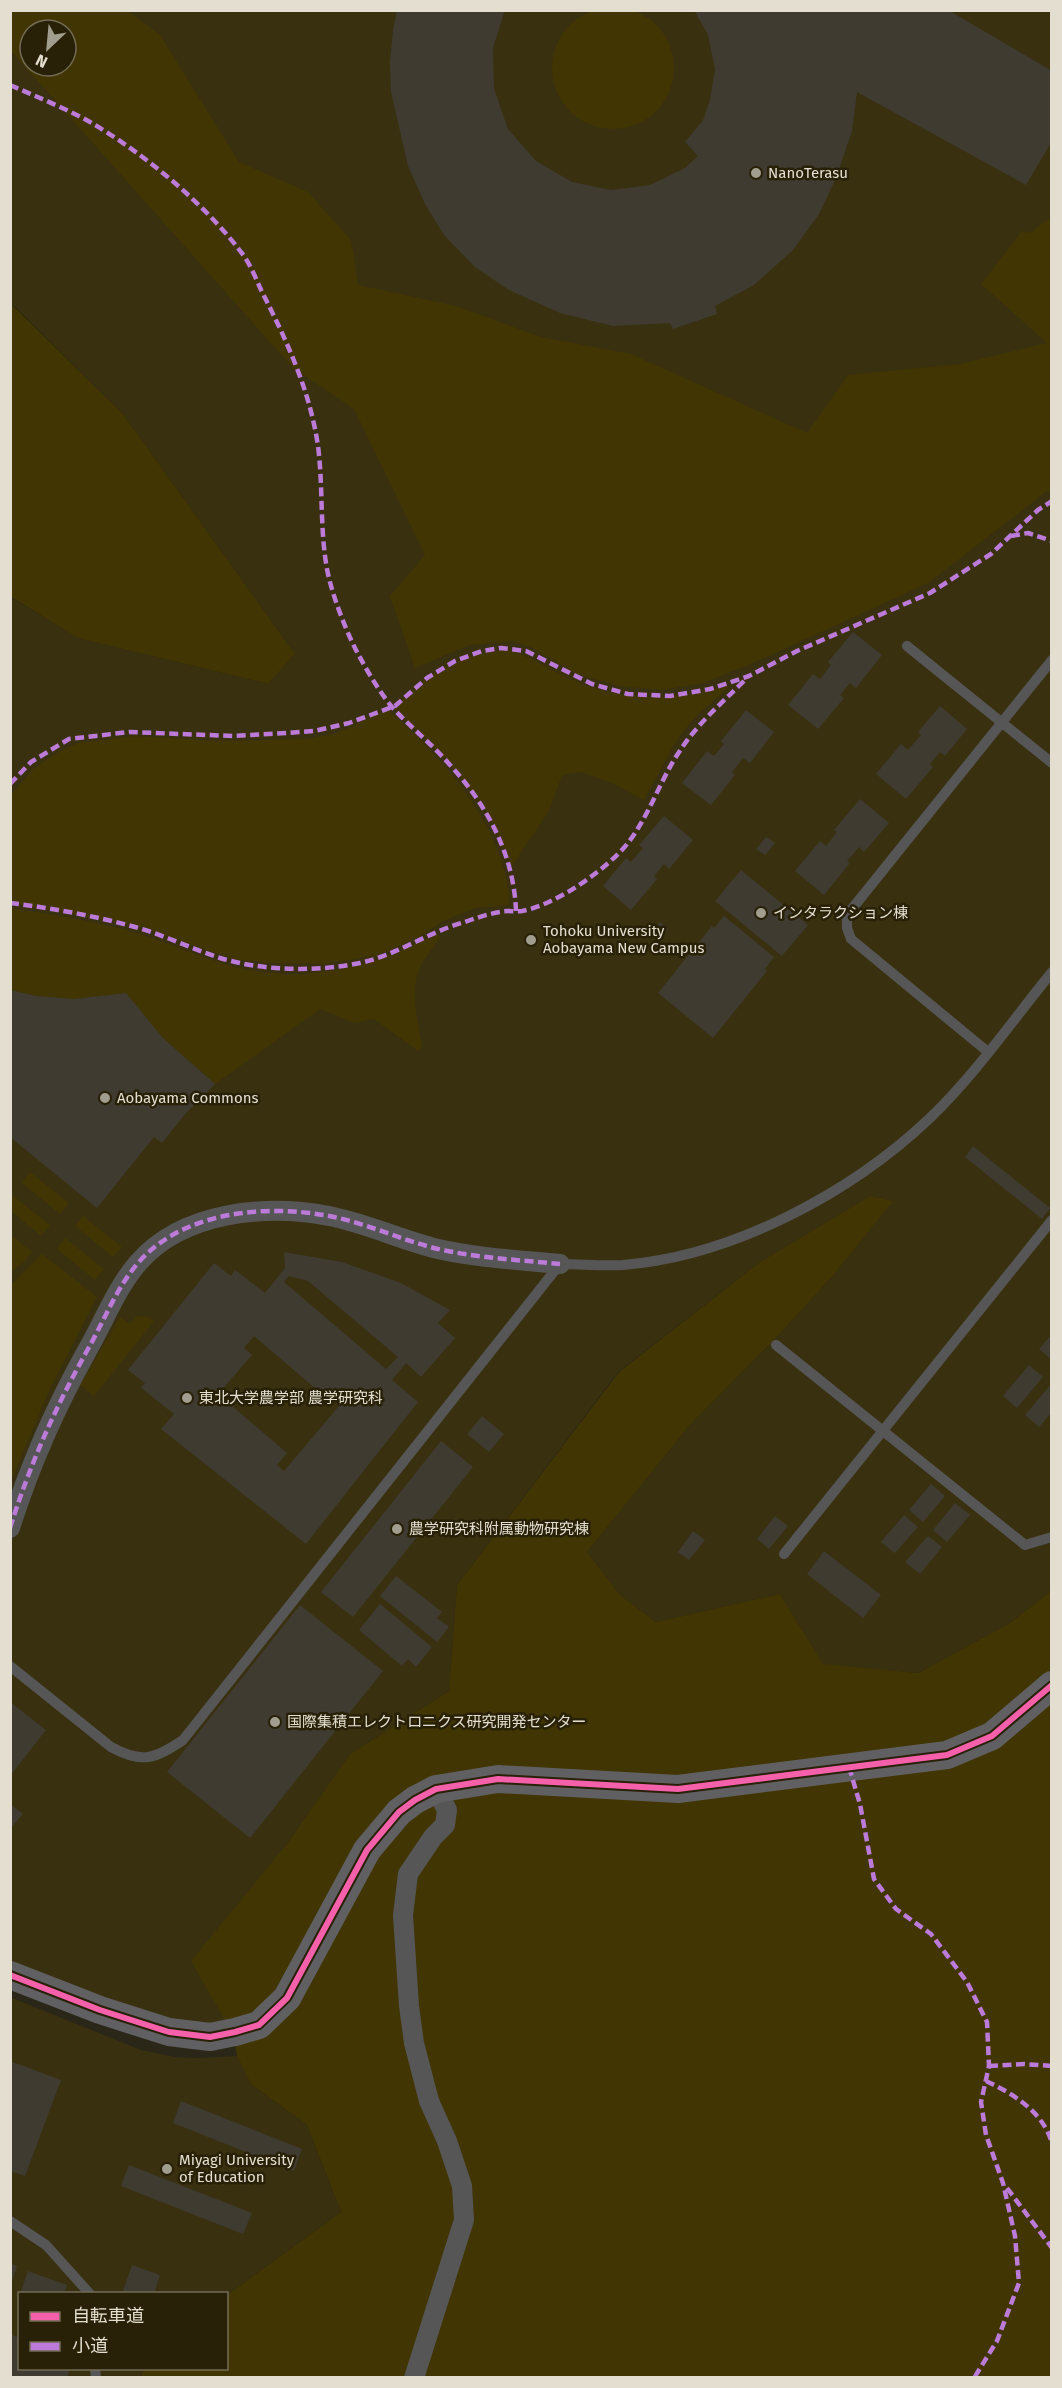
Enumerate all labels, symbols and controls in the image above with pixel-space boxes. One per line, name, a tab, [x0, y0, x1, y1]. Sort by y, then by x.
north arrow	[18, 18, 78, 78]
text: N	[33, 50, 51, 72]
place label: NanoTerasu	[768, 164, 848, 182]
marker: NanoTerasu	[749, 166, 763, 180]
place label: インタラクション棟	[773, 904, 908, 922]
marker: インタラクション棟	[754, 906, 768, 920]
place label: Tohoku University Aobayama New Campus	[543, 922, 704, 957]
marker: Tohoku University Aobayama New Campus	[524, 933, 538, 947]
place label: Aobayama Commons	[117, 1089, 258, 1107]
marker: Aobayama Commons	[98, 1091, 112, 1105]
place label: 東北大学農学部 農学研究科	[199, 1389, 383, 1407]
marker: 東北大学農学部 農学研究科	[180, 1391, 194, 1405]
place label: 農学研究科附属動物研究棟	[409, 1520, 589, 1538]
marker: 農学研究科附属動物研究棟	[390, 1522, 404, 1536]
place label: 国際集積エレクトロニクス研究開発センター	[287, 1713, 587, 1731]
marker: 国際集積エレクトロニクス研究開発センター	[268, 1715, 282, 1729]
place label: Miyagi University of Education	[179, 2151, 295, 2186]
marker: Miyagi University of Education	[160, 2162, 174, 2176]
legend	[18, 2292, 228, 2370]
text: 自転車道	[72, 2305, 144, 2327]
text: 小道	[72, 2335, 108, 2357]

